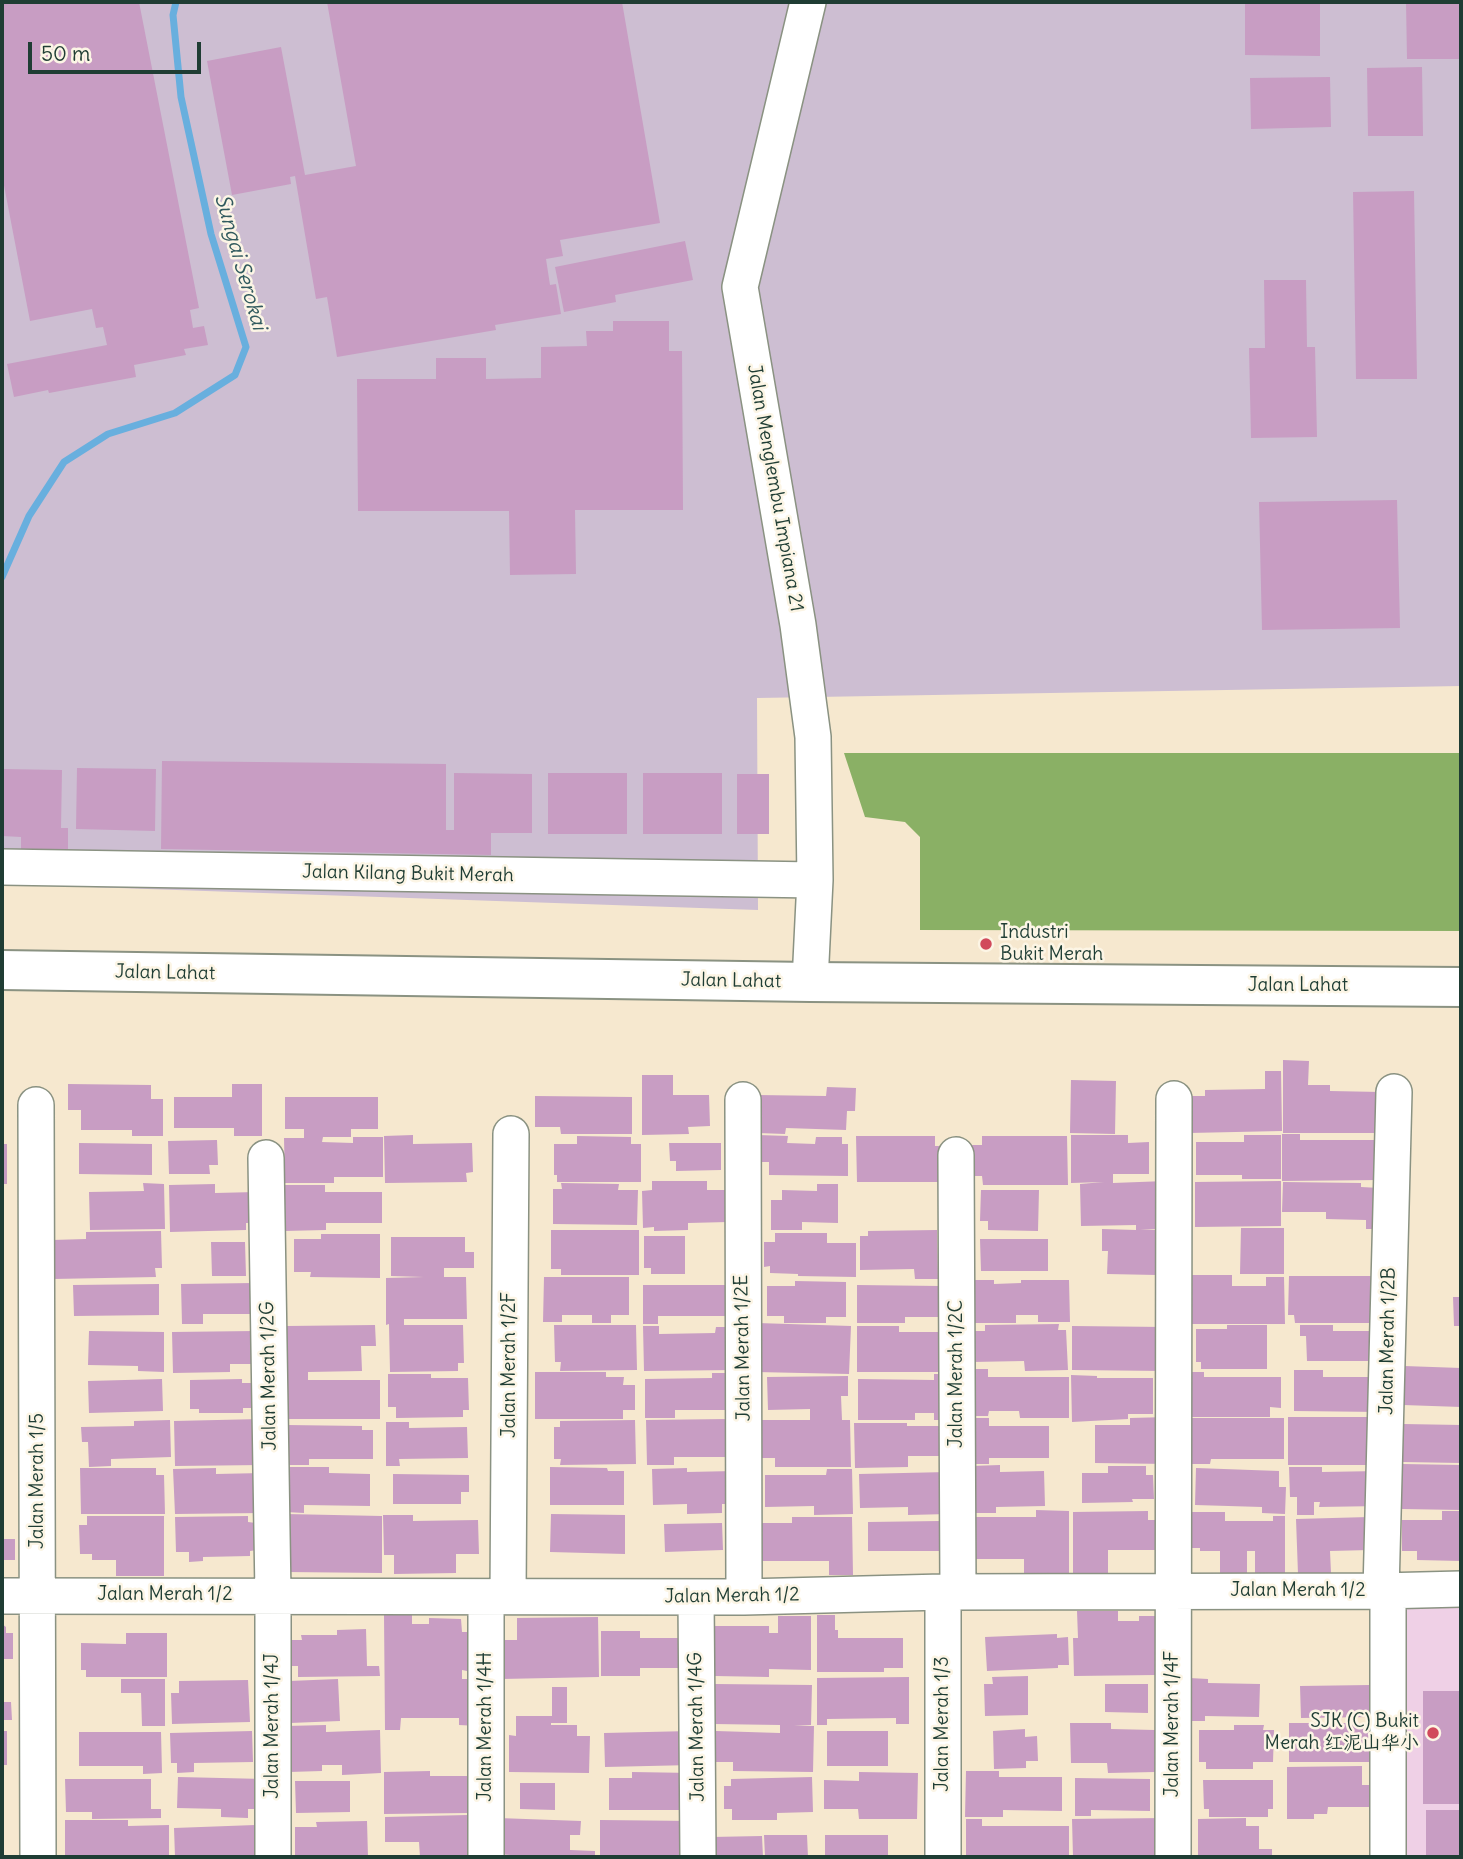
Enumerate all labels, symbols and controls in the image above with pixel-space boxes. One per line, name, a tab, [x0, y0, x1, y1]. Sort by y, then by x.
scale bar	[32, 28, 205, 72]
text: 50 m	[41, 40, 90, 67]
water label: Sungai Serokai	[209, 191, 271, 333]
street label: Jalan Menglembu Impiana 21	[742, 363, 808, 613]
street label: Jalan Kilang Bukit Merah	[302, 861, 514, 887]
place label: Industri Bukit Merah	[1000, 922, 1103, 966]
marker: Industri Bukit Merah	[978, 936, 994, 952]
street label: Jalan Lahat	[115, 961, 215, 985]
street label: Jalan Lahat	[681, 969, 781, 993]
street label: Jalan Lahat	[1248, 975, 1348, 997]
street label: Jalan Merah 1/2B	[1375, 1267, 1401, 1415]
street label: Jalan Merah 1/2E	[730, 1275, 756, 1421]
street label: Jalan Merah 1/2F	[499, 1292, 521, 1438]
street label: Jalan Merah 1/2C	[946, 1300, 968, 1448]
street label: Jalan Merah 1/2G	[256, 1301, 282, 1451]
street label: Jalan Merah 1/5	[27, 1413, 49, 1549]
street label: Jalan Merah 1/2	[1230, 1580, 1366, 1602]
street label: Jalan Merah 1/2	[664, 1583, 800, 1609]
street label: Jalan Merah 1/2	[97, 1584, 233, 1606]
street label: Jalan Merah 1/4F	[1162, 1651, 1184, 1797]
street label: Jalan Merah 1/4H	[475, 1652, 497, 1802]
street label: Jalan Merah 1/4G	[684, 1652, 710, 1802]
street label: Jalan Merah 1/4J	[262, 1653, 284, 1799]
street label: Jalan Merah 1/3	[932, 1656, 954, 1792]
place label: SJK (C) Bukit Merah 红泥山华小	[1265, 1711, 1419, 1755]
marker: SJK (C) Bukit Merah 红泥山华小	[1425, 1725, 1441, 1741]

